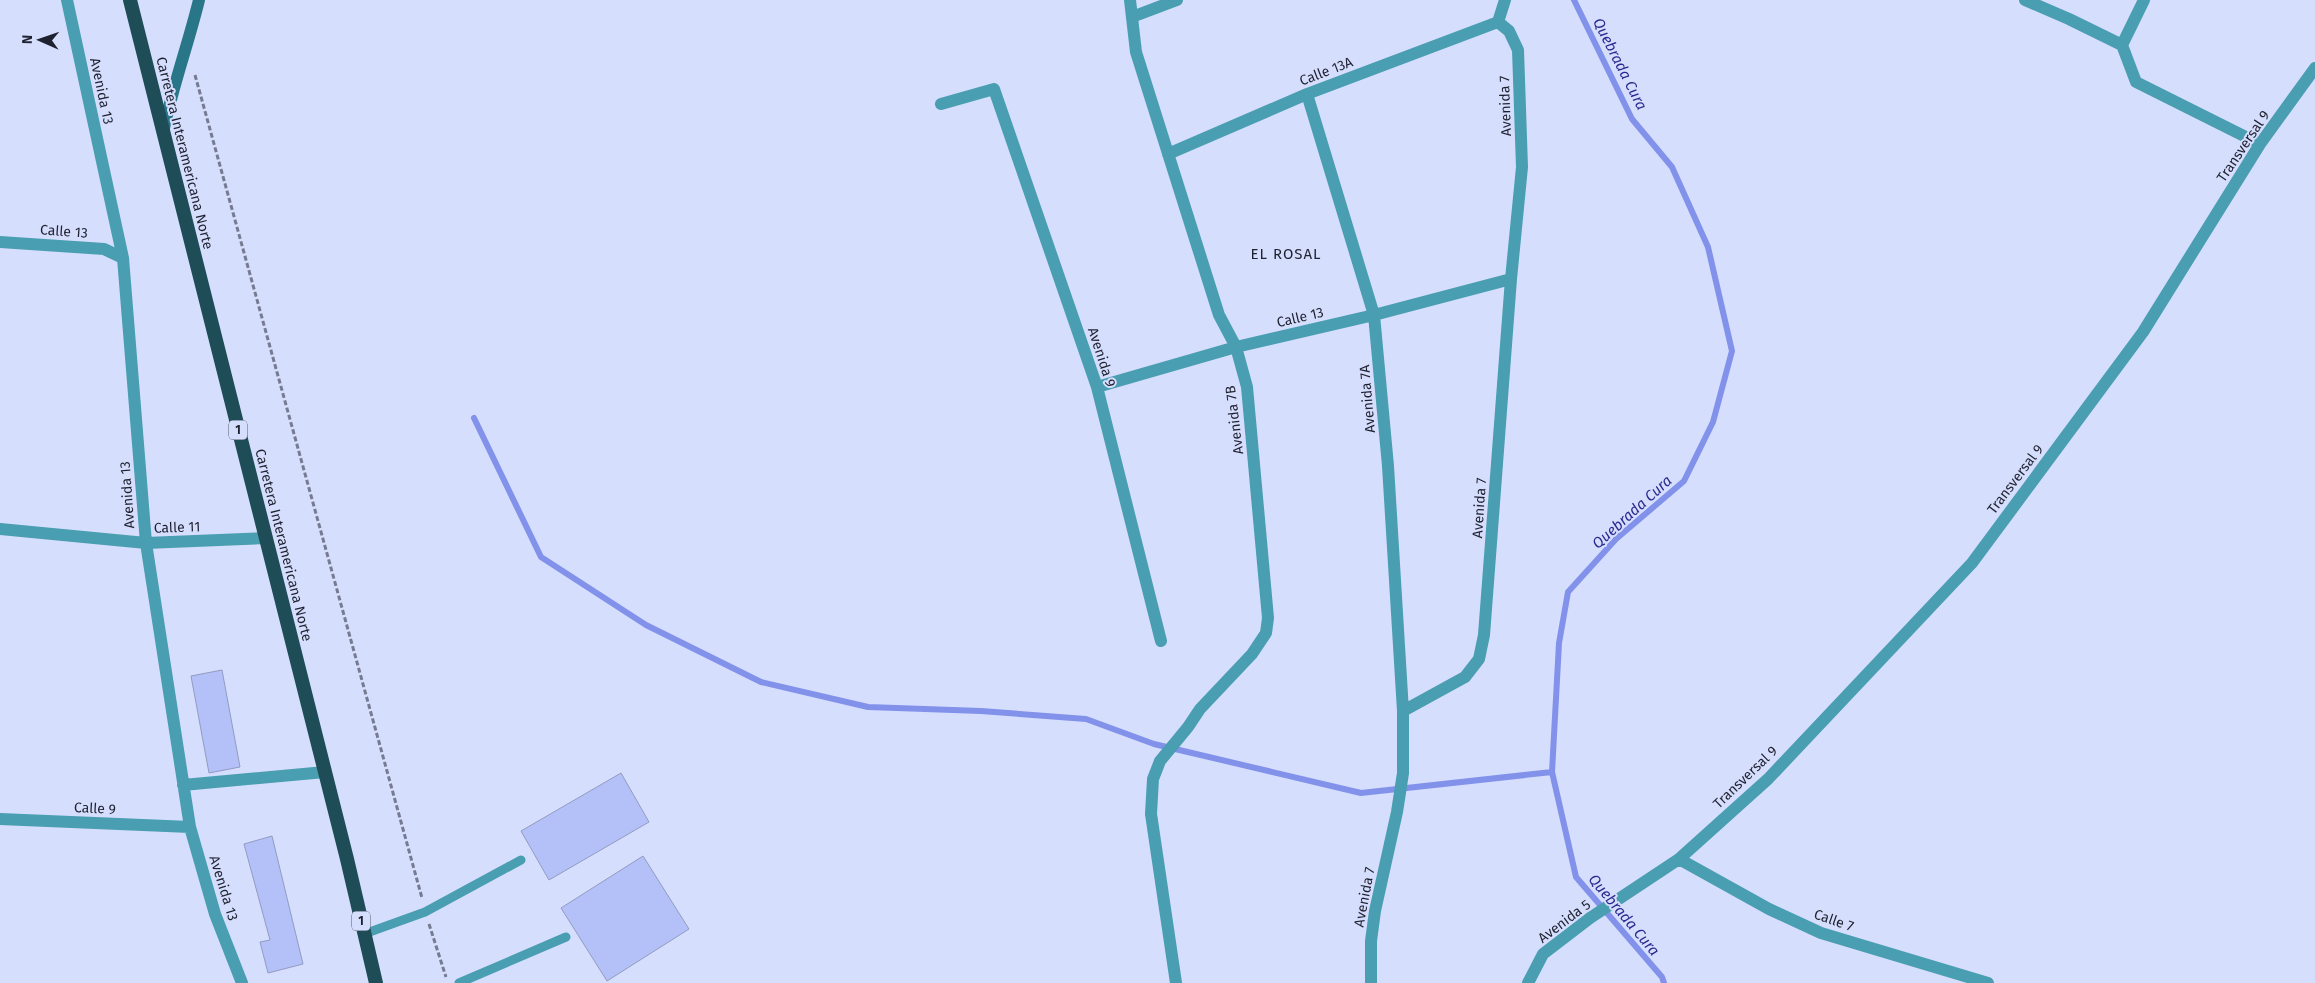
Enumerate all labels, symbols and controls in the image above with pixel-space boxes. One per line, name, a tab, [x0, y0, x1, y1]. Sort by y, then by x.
north arrow	[15, 15, 65, 65]
water label: Quebrada Cura	[1589, 15, 1651, 113]
text: N	[19, 35, 36, 45]
street label: Calle 13A	[1297, 54, 1355, 89]
street label: Carretera Interamericana Norte	[152, 55, 217, 251]
street label: Avenida 13	[86, 56, 117, 126]
street label: Avenida 7	[1496, 75, 1515, 137]
street label: Transversal 9	[2213, 107, 2274, 185]
street label: Calle 13	[40, 221, 88, 242]
district label: EL ROSAL	[1251, 245, 1321, 263]
street label: Calle 13	[1275, 304, 1325, 331]
street label: Avenida 9	[1084, 325, 1119, 389]
street label: Avenida 7A	[1356, 364, 1379, 434]
street label: Avenida 7B	[1222, 385, 1247, 455]
road number: 1	[229, 420, 247, 440]
street label: Transversal 9	[1984, 441, 2047, 517]
street label: Carretera Interamericana Norte	[251, 447, 316, 643]
street label: Avenida 13	[117, 461, 138, 529]
water label: Quebrada Cura	[1588, 472, 1676, 552]
street label: Avenida 7	[1469, 477, 1490, 539]
street label: Calle 11	[153, 518, 201, 537]
street label: Transversal 9	[1710, 743, 1781, 812]
street label: Calle 9	[74, 799, 116, 818]
street label: Avenida 13	[206, 853, 242, 923]
street label: Avenida 7	[1350, 866, 1379, 928]
water label: Quebrada Cura	[1585, 871, 1663, 959]
street label: Avenida 5	[1535, 896, 1594, 947]
street label: Calle 7	[1812, 906, 1856, 935]
road number: 1	[352, 911, 370, 930]

